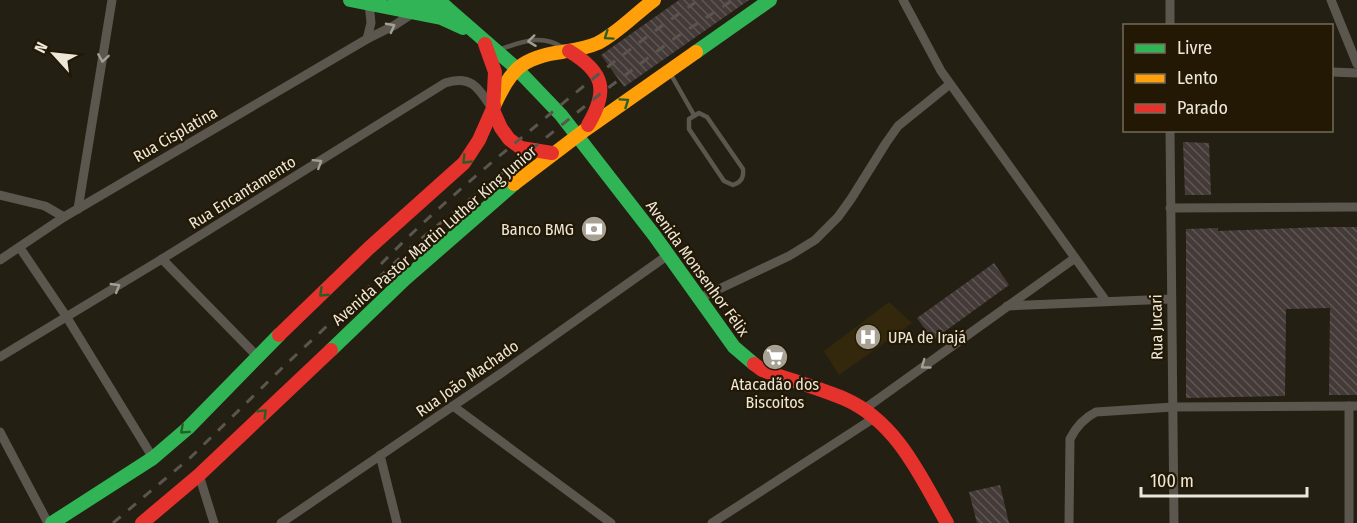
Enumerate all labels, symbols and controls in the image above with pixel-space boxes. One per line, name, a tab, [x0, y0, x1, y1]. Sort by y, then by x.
one-way arrow	[384, 23, 395, 34]
north arrow	[24, 24, 84, 84]
legend	[1123, 24, 1333, 132]
one-way arrow	[604, 29, 615, 40]
one-way arrow	[528, 34, 537, 46]
text: Livre	[1177, 37, 1212, 59]
text: N	[30, 39, 52, 56]
one-way arrow	[97, 53, 109, 62]
text: Lento	[1177, 67, 1218, 89]
text: Parado	[1177, 97, 1228, 119]
one-way arrow	[619, 98, 630, 109]
street label: Rua Cisplatina	[130, 103, 221, 166]
street label: Avenida Pastor Martin Luther King Junior	[328, 141, 541, 329]
street label: Rua Encantamento	[185, 152, 299, 233]
one-way arrow	[462, 153, 473, 164]
one-way arrow	[312, 158, 322, 170]
street label: Avenida Monsenhor Félix	[642, 197, 753, 340]
bank icon: Banco BMG	[579, 214, 609, 244]
place label: Banco BMG	[501, 220, 574, 239]
one-way arrow	[110, 283, 120, 294]
one-way arrow	[319, 286, 329, 297]
street label: Rua Jucari	[1146, 294, 1167, 360]
hospital icon: UPA de Irajá	[853, 322, 883, 352]
place label: UPA de Irajá	[888, 328, 966, 347]
street label: Rua João Machado	[412, 336, 522, 421]
supermarket icon: Atacadão dos Biscoitos	[760, 342, 790, 372]
one-way arrow	[921, 358, 932, 369]
place label: Atacadão dos Biscoitos	[731, 375, 819, 412]
one-way arrow	[257, 409, 267, 420]
one-way arrow	[181, 423, 191, 434]
scale bar	[1141, 460, 1308, 498]
text: 100 m	[1150, 470, 1194, 492]

